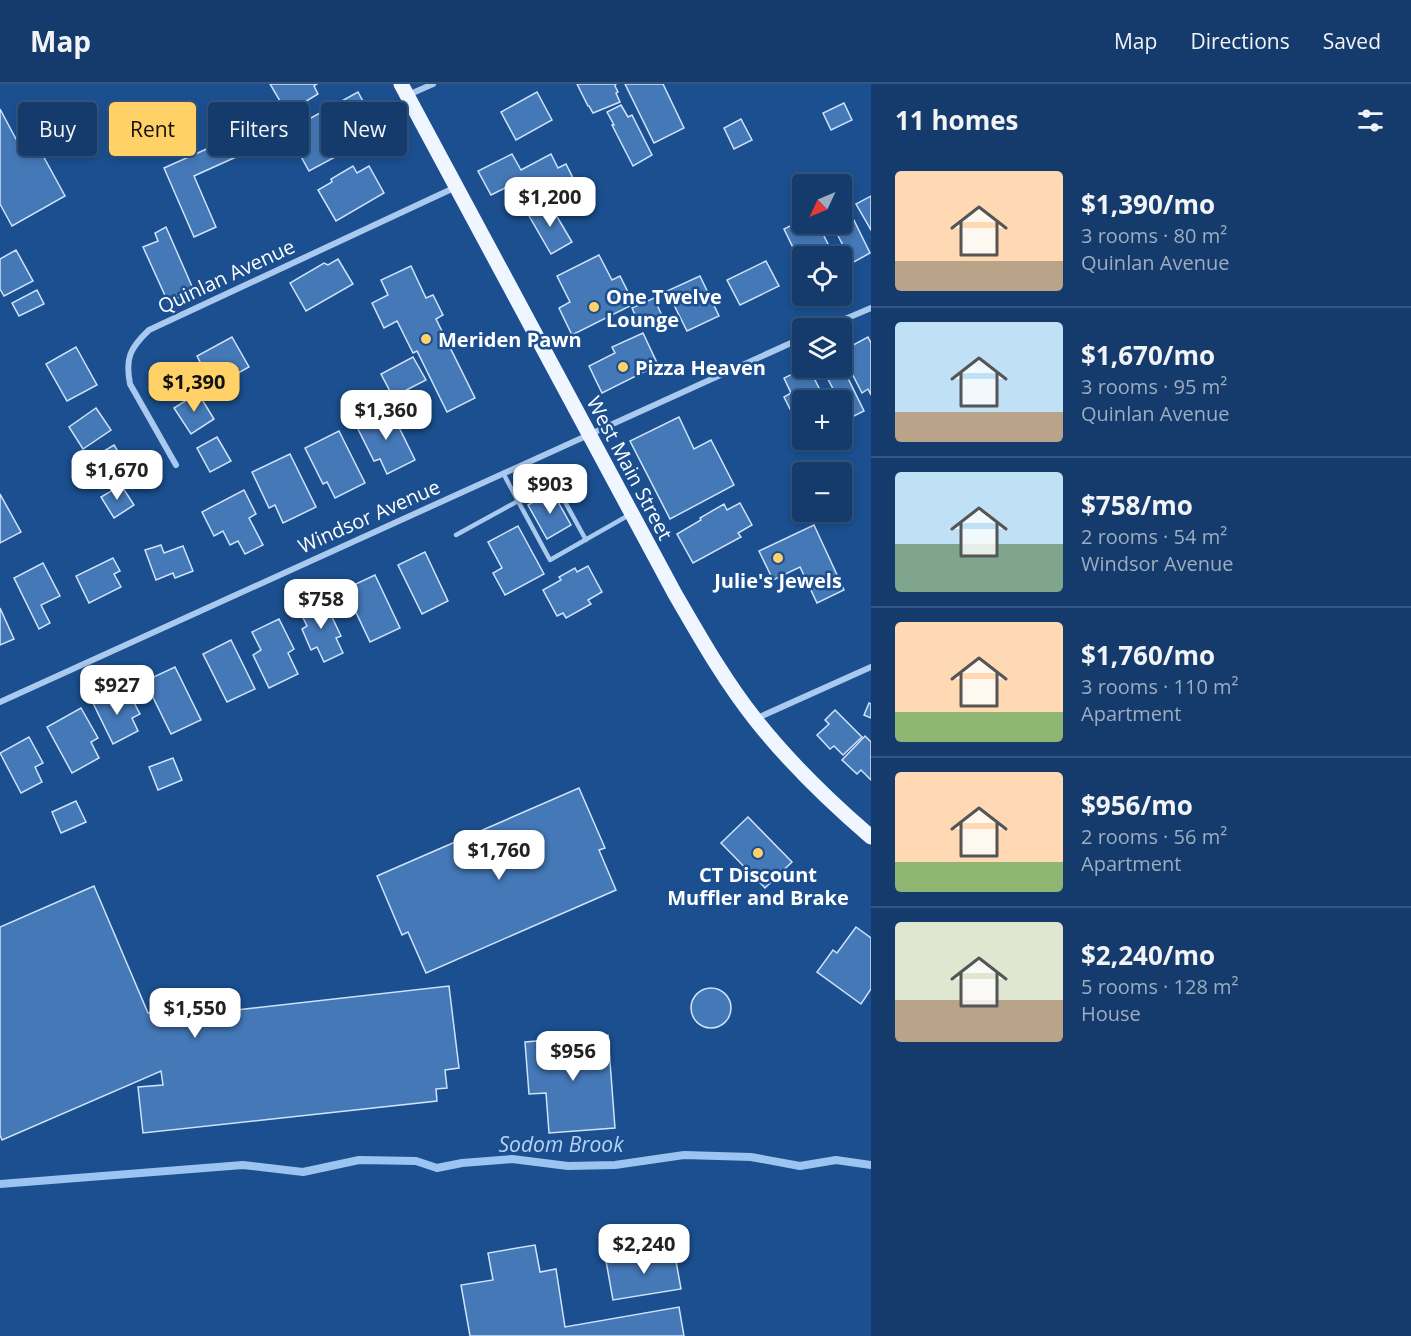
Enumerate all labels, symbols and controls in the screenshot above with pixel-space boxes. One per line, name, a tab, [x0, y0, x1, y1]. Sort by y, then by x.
text: Map	[30, 22, 91, 60]
text: Map	[1114, 27, 1157, 55]
text: Directions	[1190, 27, 1290, 55]
text: Saved	[1323, 27, 1381, 55]
chip: Buy	[18, 102, 97, 156]
chip: Rent	[109, 102, 196, 156]
chip: Filters	[208, 102, 309, 156]
chip: New	[321, 102, 407, 156]
text: 11 homes	[895, 102, 1019, 138]
icon: filters	[1354, 104, 1387, 137]
north arrow	[792, 174, 852, 234]
map controls	[792, 174, 852, 522]
pin: $1,200	[501, 177, 599, 228]
text: $1,200	[519, 183, 581, 210]
text: $1,390/mo	[1081, 186, 1215, 222]
icon: home	[943, 195, 1015, 267]
text: 3 rooms · 80 m²	[1081, 222, 1227, 249]
street label: Quinlan Avenue	[153, 232, 299, 320]
button: locate	[792, 246, 852, 306]
text: Quinlan Avenue	[1081, 249, 1229, 276]
place label: One Twelve Lounge	[606, 283, 722, 333]
marker: One Twelve Lounge	[587, 300, 601, 314]
button: layers	[792, 318, 852, 378]
place label: Meriden Pawn	[438, 326, 582, 353]
marker: Meriden Pawn	[419, 332, 433, 346]
text: $1,670/mo	[1081, 337, 1215, 373]
icon: home	[943, 346, 1015, 418]
place label: Pizza Heaven	[635, 354, 766, 381]
marker: Pizza Heaven	[616, 360, 630, 374]
pin: $1,390	[145, 362, 243, 413]
text: $1,390	[163, 368, 225, 395]
text: 3 rooms · 95 m²	[1081, 373, 1227, 400]
pin: $1,360	[337, 390, 435, 441]
button: +	[792, 390, 852, 450]
street label: West Main Street	[581, 391, 679, 545]
text: $1,360	[355, 396, 417, 423]
text: Quinlan Avenue	[1081, 400, 1229, 427]
pin: $1,670	[68, 450, 166, 501]
text: $1,670	[86, 456, 148, 483]
button: −	[792, 462, 852, 522]
pin: $903	[514, 464, 586, 515]
text: $903	[527, 470, 573, 497]
street label: Windsor Avenue	[294, 473, 444, 559]
text: $758/mo	[1081, 487, 1193, 523]
icon: home	[943, 496, 1015, 568]
text: 2 rooms · 54 m²	[1081, 523, 1227, 550]
text: Windsor Avenue	[1081, 550, 1234, 577]
marker: Julie's Jewels	[771, 551, 785, 565]
place label: Julie's Jewels	[712, 567, 842, 594]
pin: $758	[285, 579, 357, 630]
text: $758	[298, 585, 344, 612]
text: $1,760/mo	[1081, 637, 1215, 673]
icon: home	[943, 646, 1015, 718]
pin: $927	[81, 665, 153, 716]
text: $927	[94, 671, 140, 698]
text: 3 rooms · 110 m²	[1081, 673, 1239, 700]
text: Apartment	[1081, 700, 1181, 727]
text: $956/mo	[1081, 787, 1193, 823]
icon: home	[943, 796, 1015, 868]
text: 2 rooms · 56 m²	[1081, 823, 1227, 850]
pin: $1,760	[450, 830, 548, 881]
text: $1,760	[468, 836, 530, 863]
marker: CT Discount Muffler and Brake	[751, 846, 765, 860]
text: Apartment	[1081, 850, 1181, 877]
place label: CT Discount Muffler and Brake	[667, 861, 849, 911]
text: $2,240/mo	[1081, 937, 1215, 973]
icon: home	[943, 946, 1015, 1018]
text: 5 rooms · 128 m²	[1081, 973, 1239, 1000]
pin: $1,550	[146, 988, 244, 1039]
text: $1,550	[164, 994, 226, 1021]
text: House	[1081, 1000, 1141, 1027]
pin: $956	[537, 1031, 609, 1082]
text: $956	[550, 1037, 596, 1064]
water label: Sodom Brook	[499, 1130, 624, 1158]
pin: $2,240	[595, 1224, 693, 1275]
text: $2,240	[613, 1230, 675, 1257]

